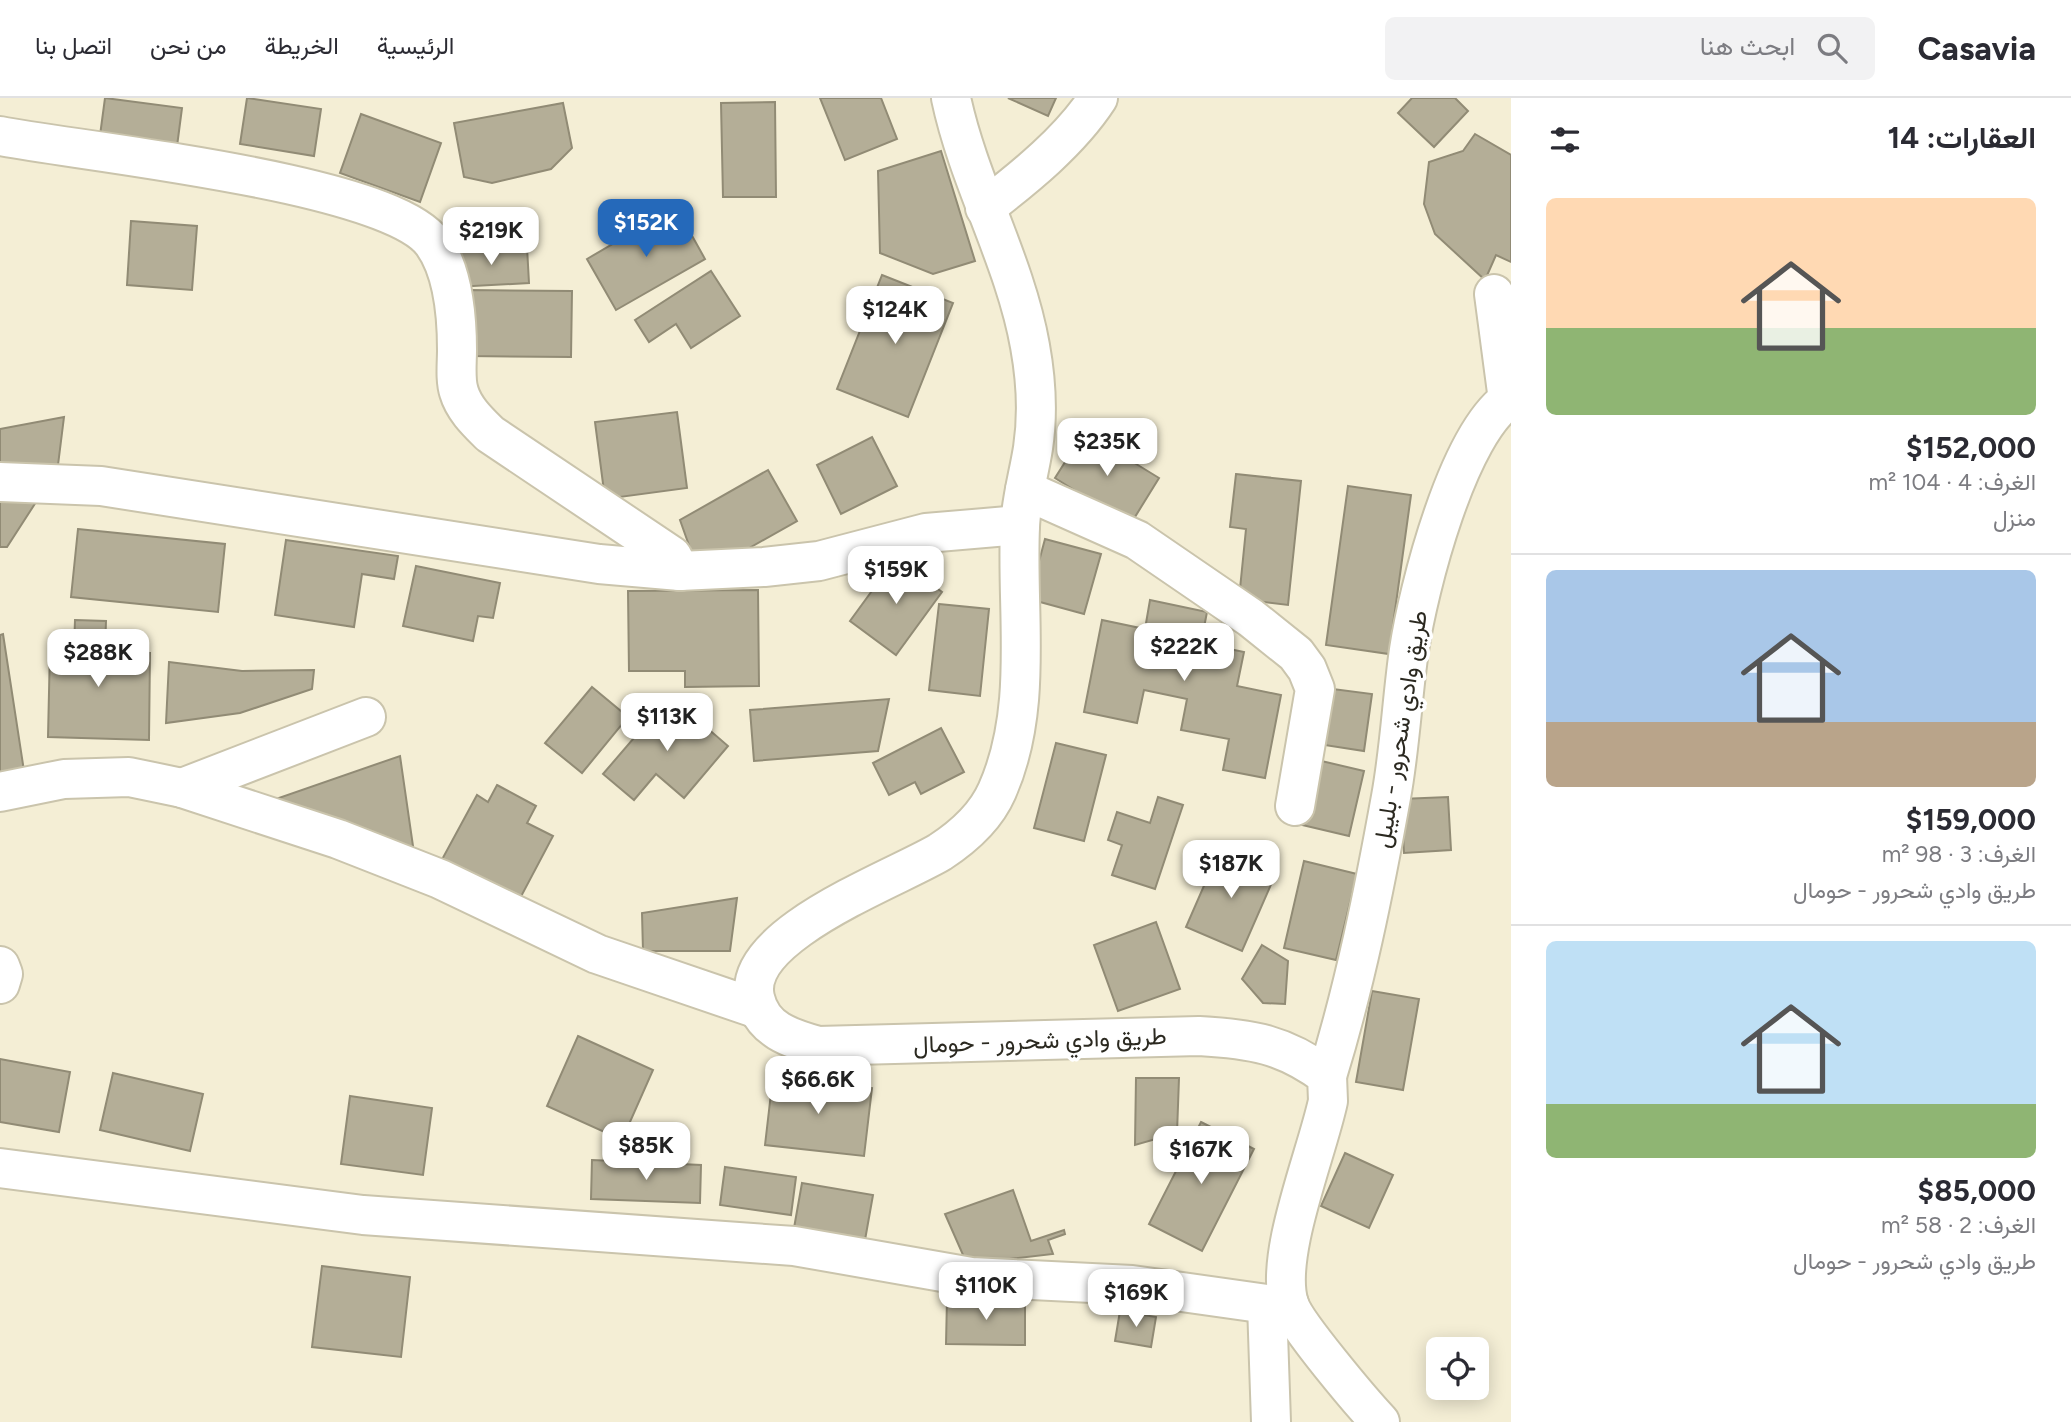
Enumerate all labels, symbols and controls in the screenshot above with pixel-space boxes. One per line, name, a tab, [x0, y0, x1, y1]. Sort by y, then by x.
search box	[1385, 17, 1875, 80]
icon: search	[1813, 29, 1851, 67]
text: Casavia	[1917, 29, 2036, 68]
text: ابحث هنا	[1700, 30, 1795, 62]
text: اتصل بنا	[35, 31, 112, 60]
text: من نحن	[150, 31, 227, 60]
text: الخريطة	[265, 31, 339, 60]
text: الرئيسية	[377, 31, 454, 60]
text: العقارات: 14	[1888, 119, 2036, 156]
icon: filters	[1546, 121, 1584, 159]
pin: $152K	[597, 200, 695, 259]
pin: $219K	[442, 208, 540, 267]
text: $152K	[614, 208, 678, 236]
text: $219K	[459, 216, 523, 244]
icon: home	[1728, 243, 1854, 369]
pin: $124K	[846, 286, 944, 346]
text: $124K	[862, 295, 928, 323]
pin: $235K	[1058, 418, 1156, 478]
text: $235K	[1073, 427, 1141, 455]
text: $152,000	[1906, 429, 2036, 466]
text: الغرف: 4 · 104 m²	[1869, 468, 2036, 496]
text: منزل	[1993, 504, 2036, 532]
pin: $159K	[847, 546, 945, 606]
text: $159K	[864, 555, 928, 583]
street label: طريق وادي شحرور - بليبل	[1367, 608, 1438, 851]
icon: home	[1728, 615, 1854, 741]
pin: $222K	[1135, 624, 1233, 683]
pin: $288K	[49, 630, 147, 689]
text: $222K	[1150, 632, 1218, 660]
text: $288K	[63, 638, 133, 666]
pin: $113K	[618, 694, 716, 753]
text: $113K	[637, 702, 697, 730]
text: $159,000	[1906, 801, 2036, 838]
pin: $187K	[1182, 840, 1280, 900]
text: الغرف: 3 · 98 m²	[1882, 840, 2036, 868]
text: $187K	[1199, 849, 1263, 877]
text: طريق وادي شحرور - حومال	[1793, 876, 2036, 904]
icon: home	[1728, 986, 1854, 1112]
street label: طريق وادي شحرور - حومال	[913, 1021, 1167, 1064]
pin: $66.6K	[761, 1056, 875, 1116]
text: $66.6K	[781, 1065, 855, 1093]
pin: $85K	[605, 1122, 687, 1182]
pin: $167K	[1152, 1126, 1250, 1186]
text: $85K	[618, 1131, 674, 1159]
text: $167K	[1169, 1135, 1233, 1163]
text: $85,000	[1918, 1172, 2036, 1209]
text: الغرف: 2 · 58 m²	[1881, 1211, 2036, 1239]
text: طريق وادي شحرور - حومال	[1793, 1247, 2036, 1275]
pin: $110K	[937, 1262, 1035, 1322]
pin: $169K	[1087, 1270, 1185, 1329]
text: $110K	[955, 1271, 1017, 1299]
text: $169K	[1104, 1278, 1168, 1306]
map controls	[1426, 1337, 1489, 1400]
button: locate	[1426, 1337, 1489, 1400]

